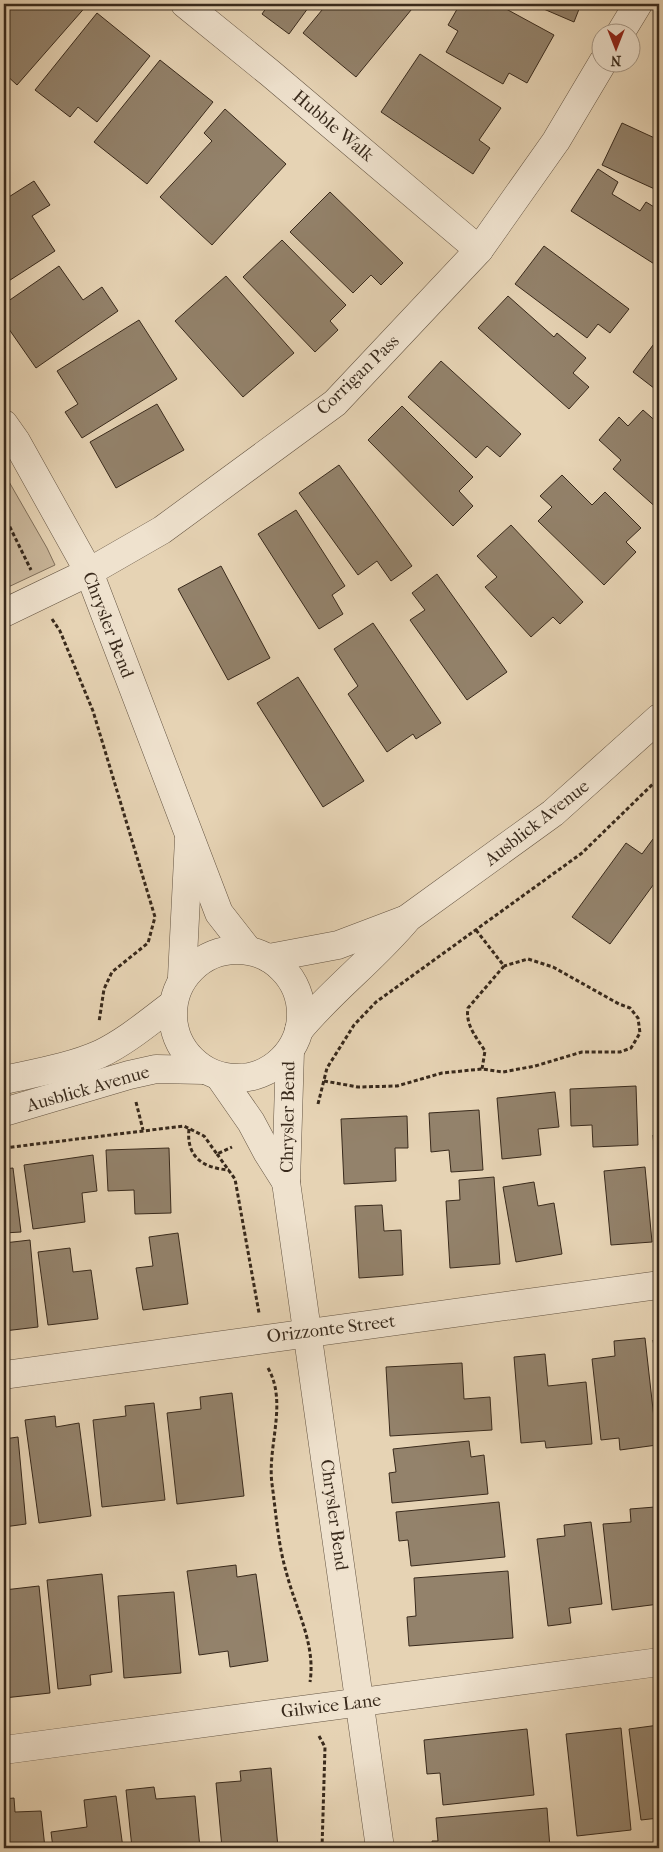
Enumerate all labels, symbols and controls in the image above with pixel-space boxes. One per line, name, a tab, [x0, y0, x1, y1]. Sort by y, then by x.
north arrow	[590, 22, 640, 72]
text: N	[610, 52, 621, 69]
street label: Hubble Walk	[288, 86, 378, 166]
street label: Corrigan Pass	[312, 330, 404, 419]
street label: Chrysler Bend	[78, 569, 138, 681]
street label: Ausblick Avenue	[480, 776, 594, 871]
street label: Ausblick Avenue	[23, 1061, 152, 1117]
street label: Chrysler Bend	[277, 1061, 299, 1173]
street label: Orizzonte Street	[266, 1311, 397, 1347]
street label: Chrysler Bend	[316, 1458, 352, 1572]
street label: Gilwice Lane	[280, 1689, 382, 1723]

